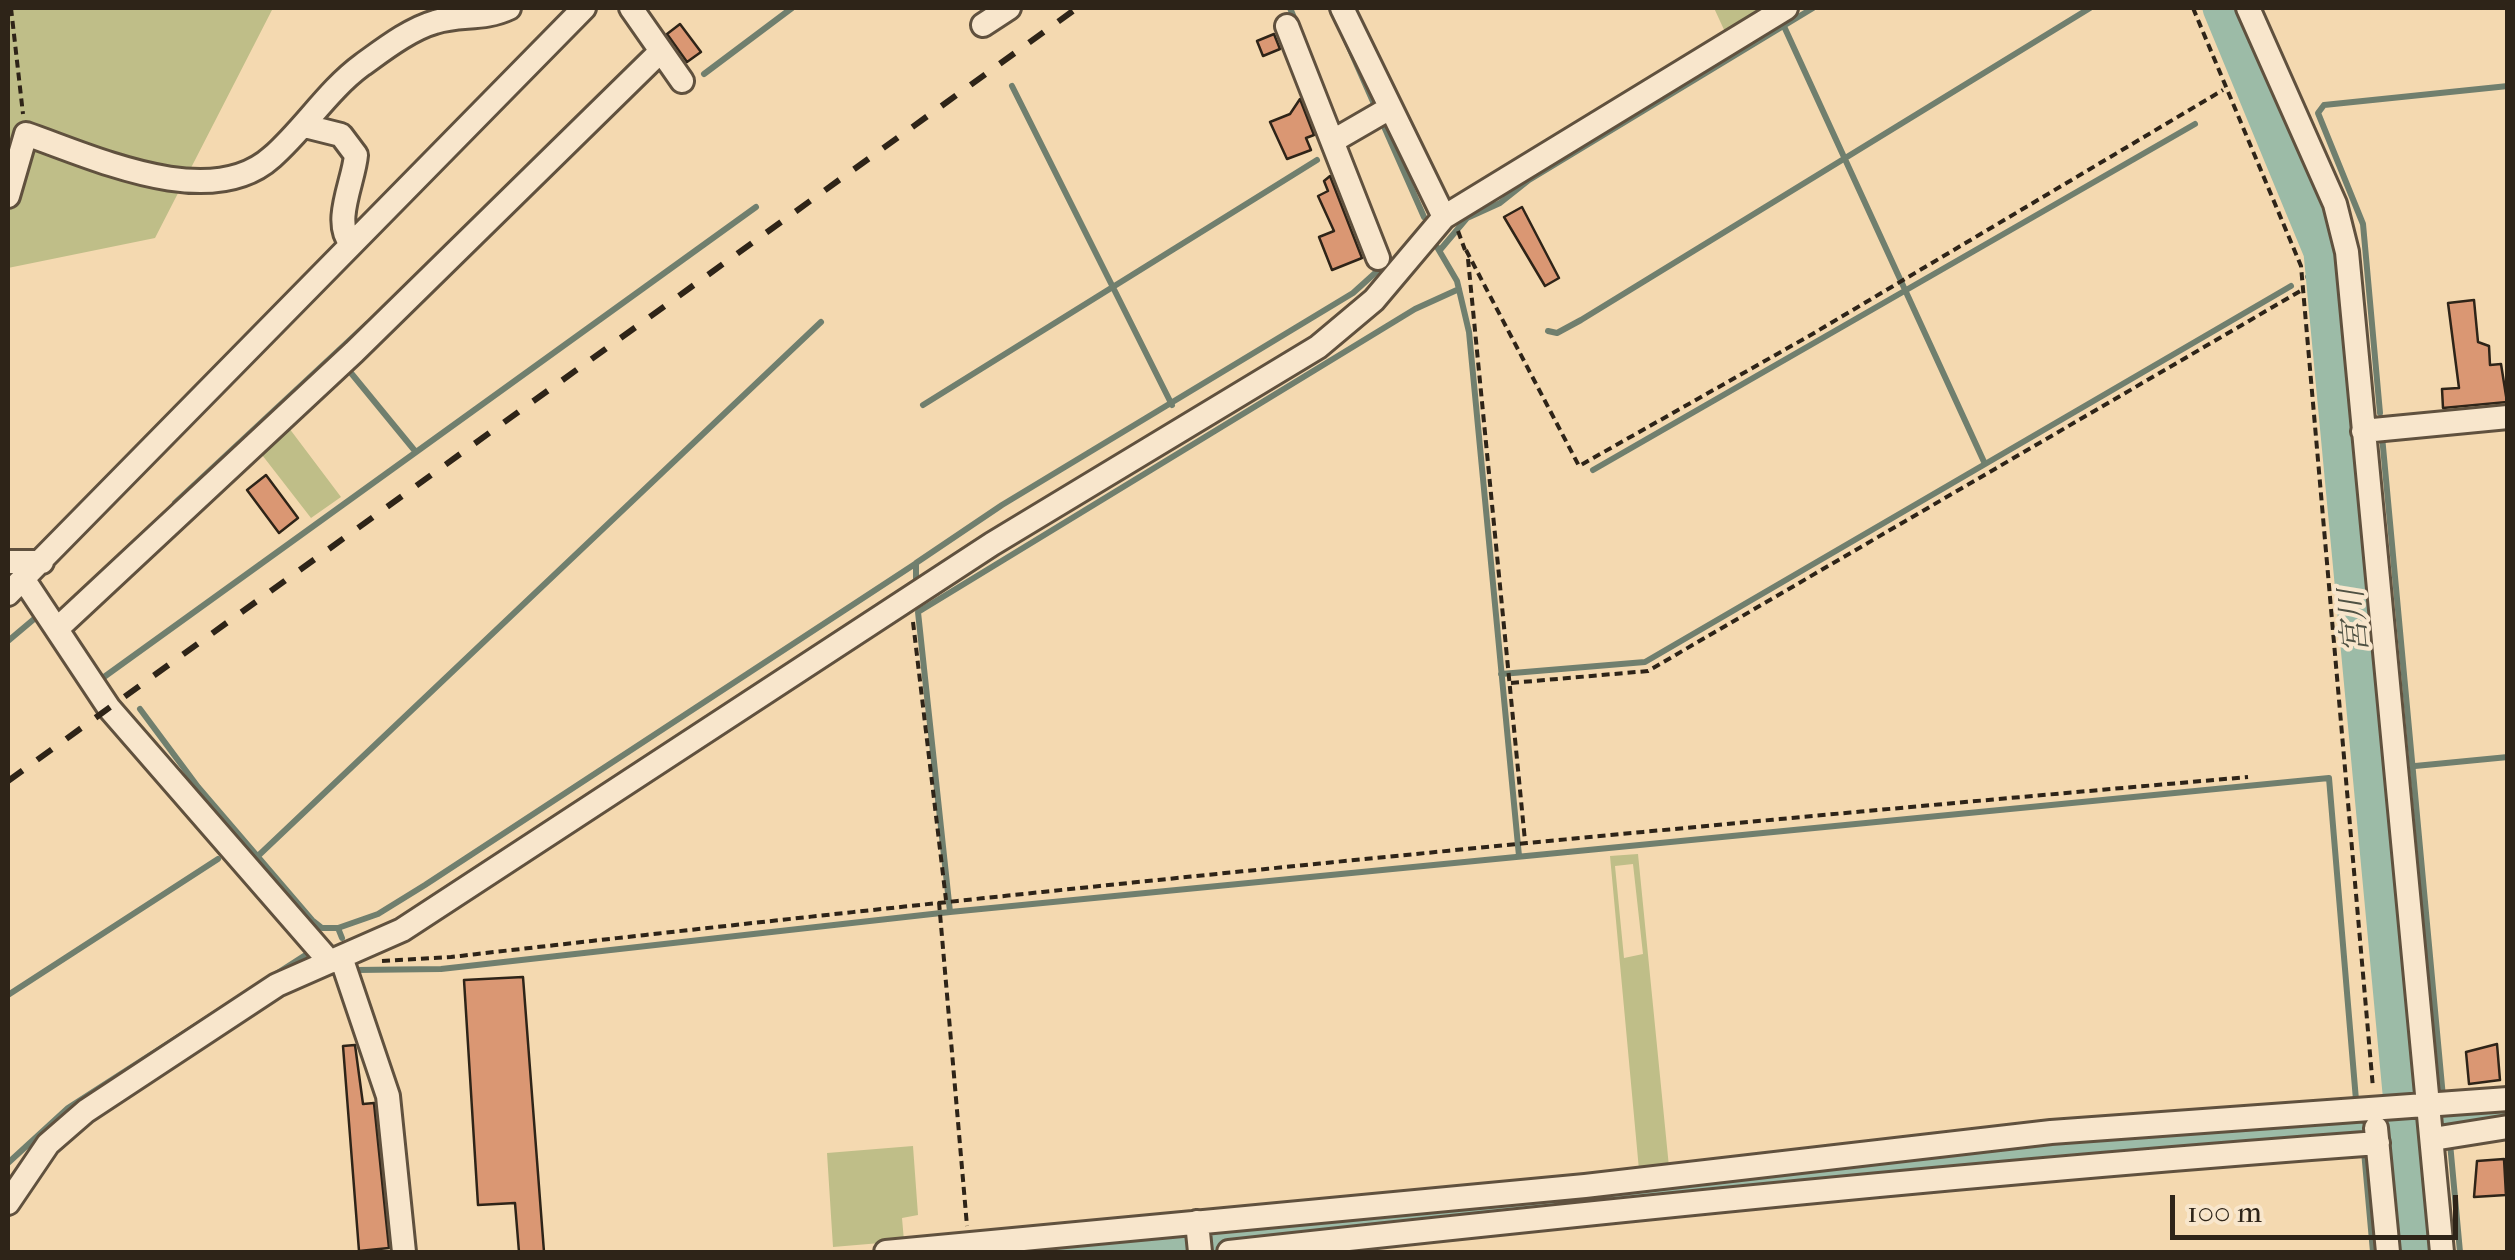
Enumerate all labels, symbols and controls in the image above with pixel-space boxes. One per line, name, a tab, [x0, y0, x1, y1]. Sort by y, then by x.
water label: 宮川	[2334, 587, 2378, 655]
scale bar	[2175, 1175, 2462, 1237]
text: 100 m	[2187, 1195, 2262, 1230]

